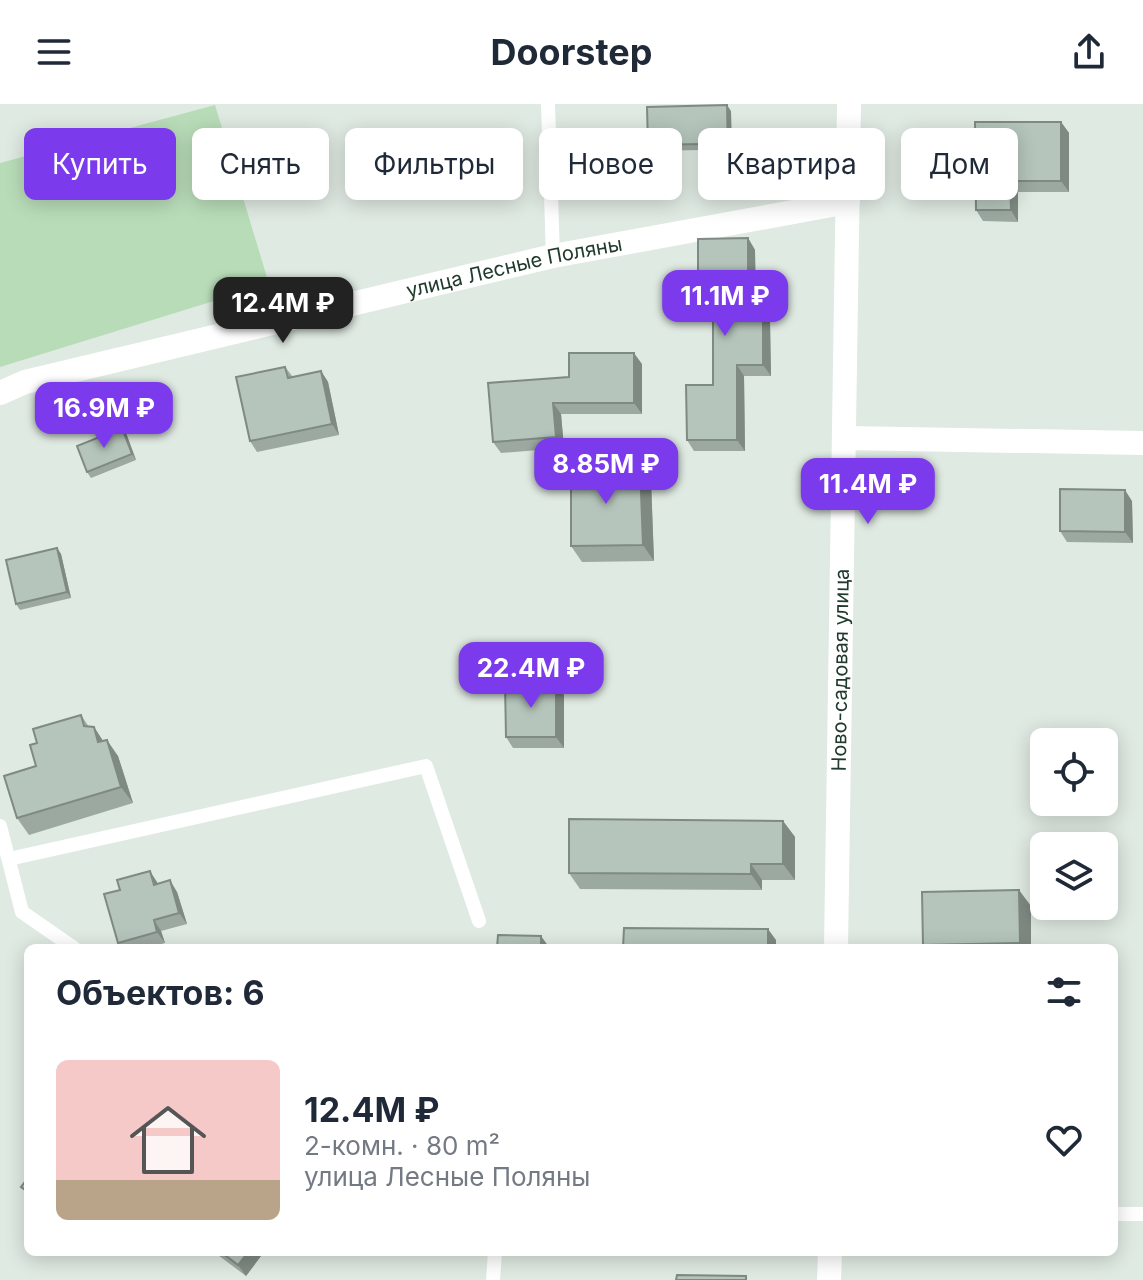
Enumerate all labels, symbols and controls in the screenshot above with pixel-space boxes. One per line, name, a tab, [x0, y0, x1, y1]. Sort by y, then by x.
icon: menu	[32, 30, 76, 74]
text: Doorstep	[491, 30, 652, 74]
icon: share	[1067, 30, 1111, 74]
chip: Купить	[24, 128, 176, 200]
chip: Снять	[192, 128, 329, 200]
chip: Фильтры	[345, 128, 523, 200]
chip: Новое	[539, 128, 682, 200]
chip: Квартира	[698, 128, 885, 200]
chip: Дом	[901, 128, 1018, 200]
street label: улица Лесные Поляны	[404, 232, 624, 303]
pin: 11.1M ₽	[651, 270, 799, 338]
pin: 12.4M ₽	[209, 277, 357, 345]
text: 11.1M ₽	[680, 280, 770, 311]
text: 12.4M ₽	[231, 287, 335, 318]
pin: 16.9M ₽	[30, 382, 178, 450]
text: 16.9M ₽	[53, 392, 155, 423]
pin: 8.85M ₽	[532, 438, 680, 506]
text: 8.85M ₽	[552, 448, 660, 479]
pin: 11.4M ₽	[794, 458, 942, 526]
text: 11.4M ₽	[819, 468, 917, 499]
street label: Ново-садовая улица	[827, 568, 854, 772]
pin: 22.4M ₽	[457, 642, 605, 710]
text: 22.4M ₽	[477, 652, 585, 683]
map controls	[1030, 728, 1118, 920]
button: locate	[1030, 728, 1118, 816]
button: layers	[1030, 832, 1118, 920]
icon: filters	[1042, 970, 1086, 1014]
text: Объектов: 6	[56, 972, 265, 1013]
text: 12.4M ₽	[304, 1089, 439, 1130]
icon: home	[120, 1092, 216, 1188]
icon: heart	[1042, 1118, 1086, 1162]
text: 2-комн. · 80 m²	[304, 1130, 500, 1161]
text: улица Лесные Поляны	[304, 1161, 590, 1192]

